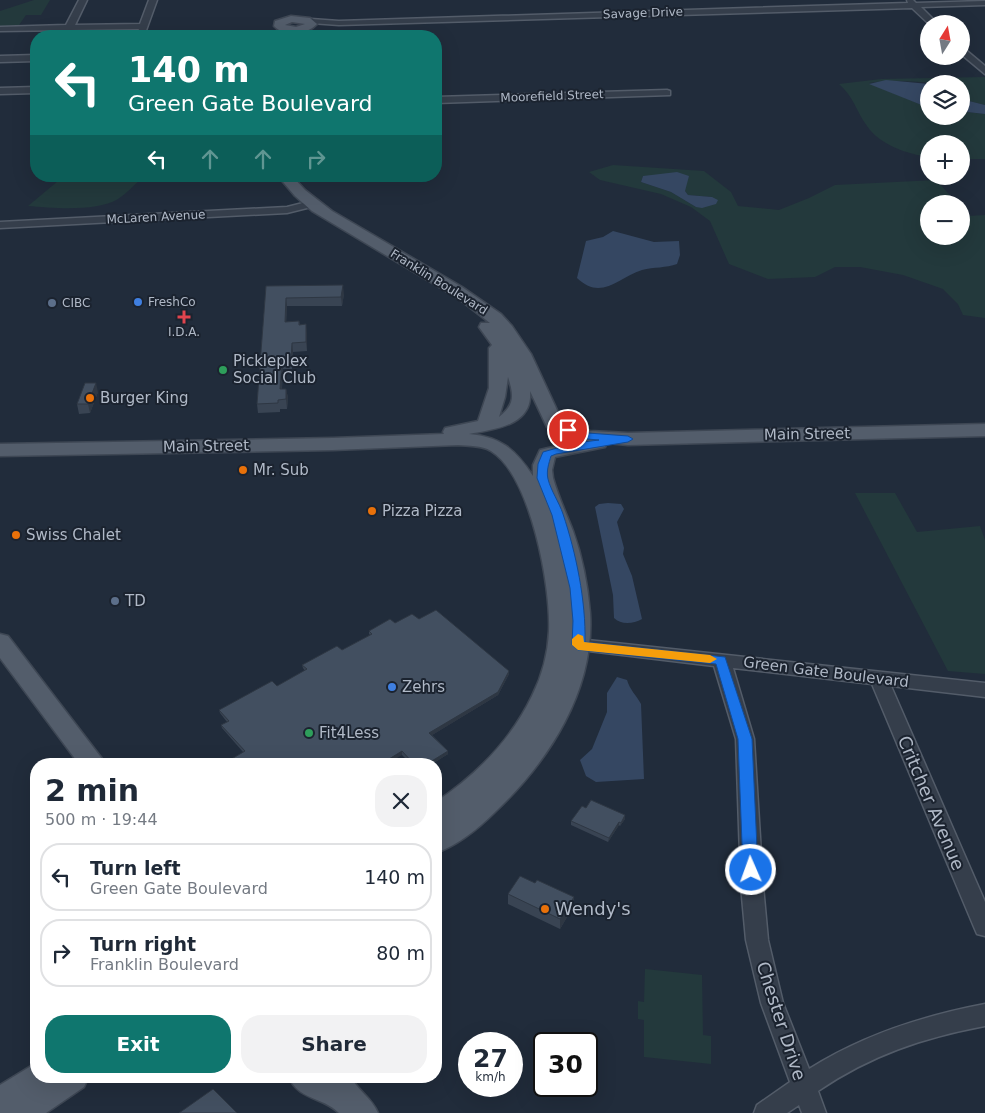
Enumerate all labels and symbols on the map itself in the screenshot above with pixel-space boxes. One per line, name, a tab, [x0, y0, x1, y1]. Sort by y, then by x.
street label: Savage Drive	[603, 5, 683, 21]
north arrow	[920, 15, 970, 65]
street label: Moorefield Street	[500, 87, 604, 105]
street label: McLaren Avenue	[106, 207, 206, 227]
street label: Franklin Boulevard	[388, 246, 490, 318]
place label: FreshCo	[148, 295, 196, 309]
place label: CIBC	[62, 296, 90, 310]
marker: FreshCo	[132, 296, 144, 308]
marker: CIBC	[46, 297, 58, 309]
marker: I.D.A.	[178, 311, 190, 323]
place label: I.D.A.	[168, 325, 200, 339]
place label: Pickleplex Social Club	[233, 352, 316, 387]
marker: Pickleplex Social Club	[217, 364, 229, 376]
place label: Burger King	[100, 389, 188, 407]
marker: Burger King	[84, 392, 96, 404]
pin	[547, 409, 589, 451]
street label: Main Street	[764, 424, 850, 444]
street label: Main Street	[163, 436, 249, 456]
place label: Mr. Sub	[253, 461, 309, 479]
marker: Mr. Sub	[237, 464, 249, 476]
place label: Pizza Pizza	[382, 502, 462, 520]
marker: Pizza Pizza	[366, 505, 378, 517]
place label: Swiss Chalet	[26, 526, 121, 544]
marker: Swiss Chalet	[10, 529, 22, 541]
place label: TD	[124, 592, 146, 610]
marker: TD	[109, 595, 121, 607]
street label: Green Gate Boulevard	[742, 653, 910, 691]
place label: Zehrs	[402, 678, 445, 696]
marker: Zehrs	[386, 681, 398, 693]
place label: Fit4Less	[319, 724, 379, 742]
marker: Fit4Less	[303, 727, 315, 739]
street label: Critcher Avenue	[894, 732, 969, 873]
position arrow	[724, 843, 776, 895]
place label: Wendy's	[555, 898, 631, 919]
marker: Wendy's	[539, 903, 551, 915]
street label: Chester Drive	[752, 959, 811, 1083]
speed limit sign: 30	[533, 1032, 598, 1097]

